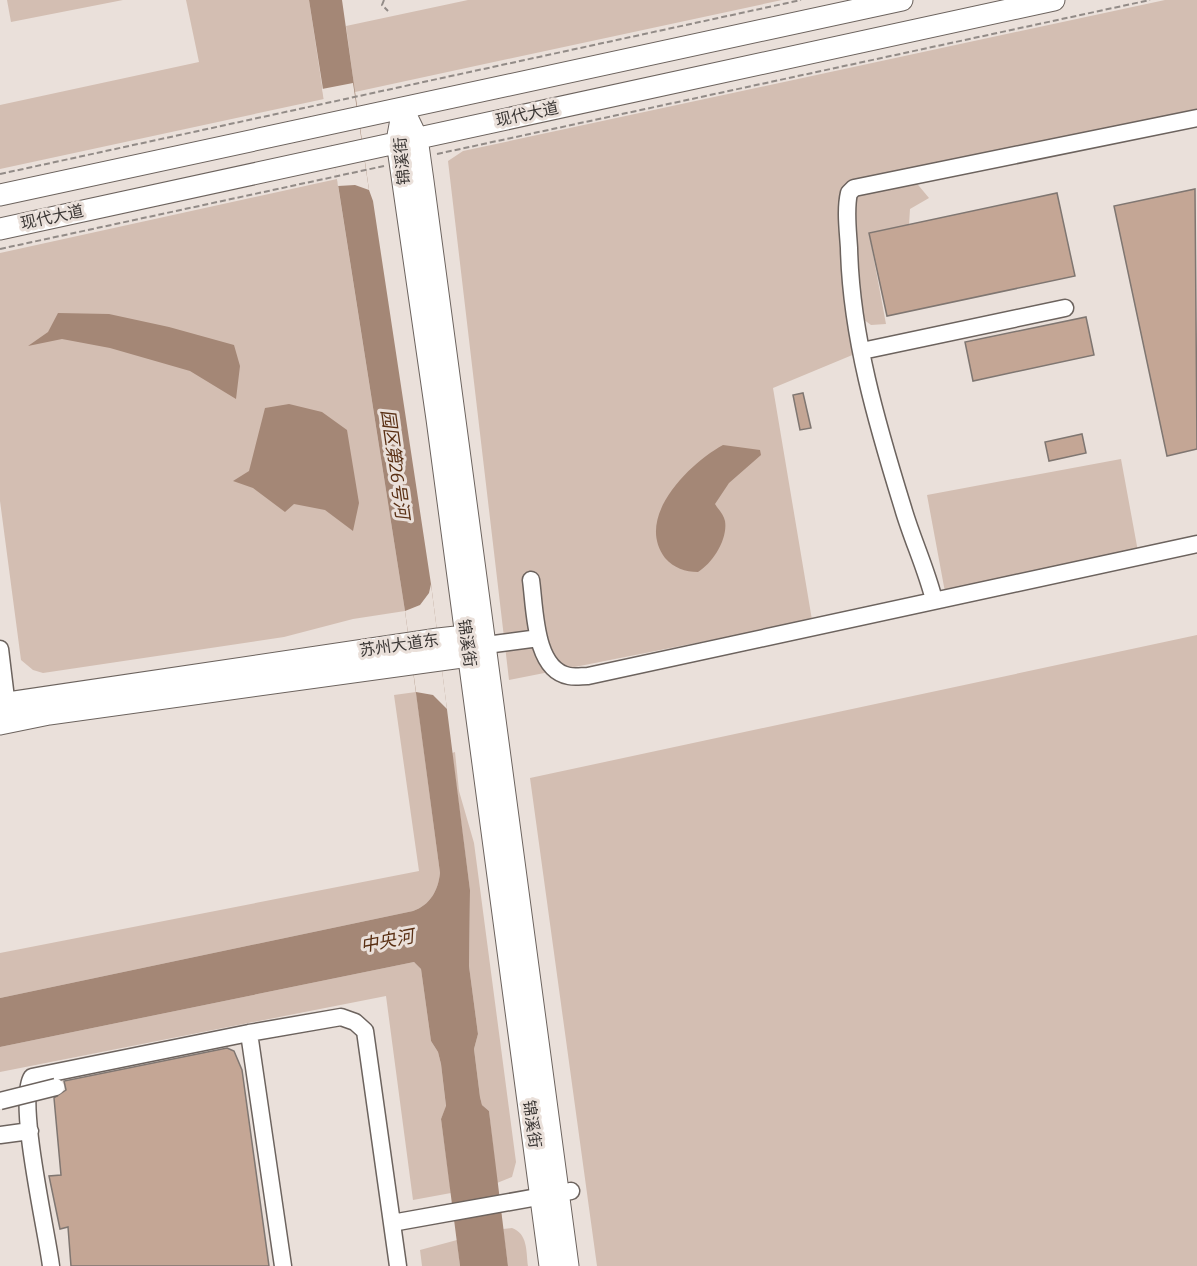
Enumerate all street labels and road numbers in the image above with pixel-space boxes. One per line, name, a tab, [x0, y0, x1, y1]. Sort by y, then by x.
street label: 现代大道	[494, 98, 560, 130]
street label: 锦溪街	[390, 136, 414, 186]
street label: 现代大道	[19, 201, 85, 233]
street label: 锦溪街	[454, 618, 480, 668]
street label: 苏州大道东	[358, 630, 440, 660]
street label: 锦溪街	[519, 1099, 545, 1149]

